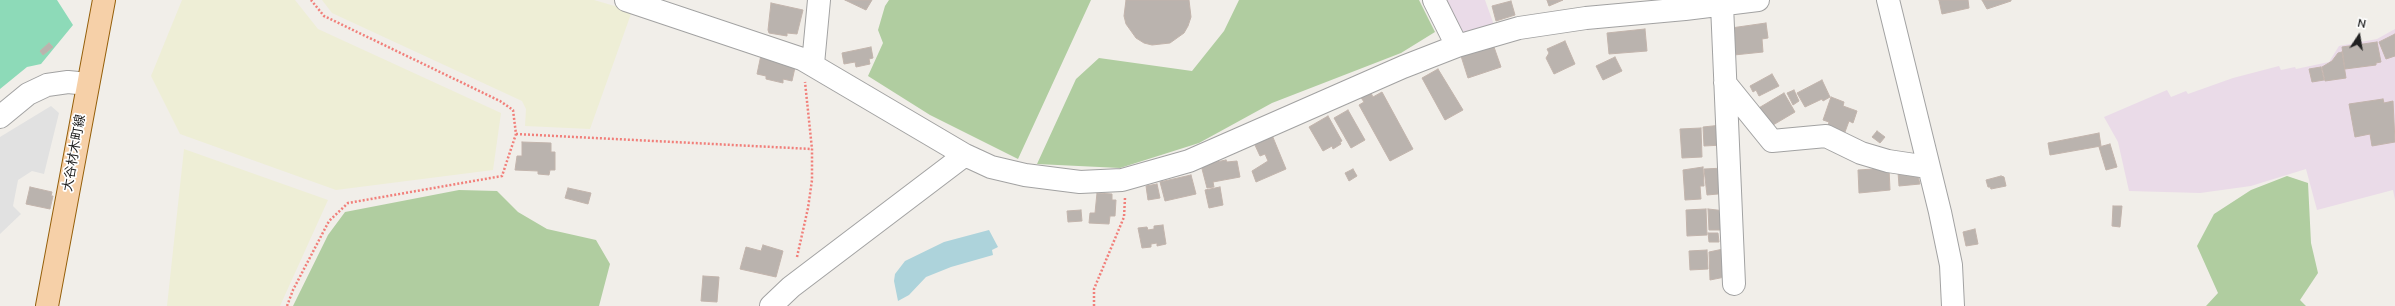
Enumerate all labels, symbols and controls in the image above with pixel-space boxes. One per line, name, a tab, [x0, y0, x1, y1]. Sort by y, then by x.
north arrow	[2339, 16, 2379, 56]
text: N	[2356, 16, 2367, 32]
street label: 大谷材木町線	[61, 113, 89, 193]

